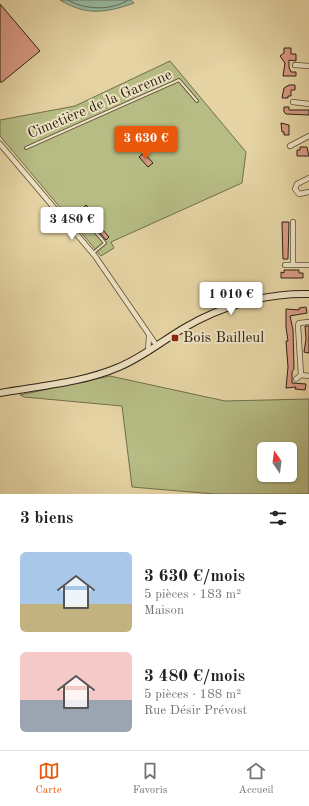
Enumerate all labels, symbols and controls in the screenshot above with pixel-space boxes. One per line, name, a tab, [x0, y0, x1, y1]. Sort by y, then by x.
street label: Cimetière de la Garenne	[26, 68, 175, 142]
pin: 3 630 €	[109, 126, 183, 160]
text: 3 630 €	[124, 132, 168, 145]
pin: 3 480 €	[35, 207, 109, 241]
text: 3 480 €	[50, 213, 94, 226]
pin: 1 010 €	[194, 282, 268, 316]
text: 1 010 €	[209, 288, 253, 301]
place label: Bois Bailleul	[183, 331, 264, 346]
marker: Bois Bailleul	[170, 333, 180, 343]
north arrow	[257, 442, 297, 482]
map controls	[257, 442, 297, 482]
icon: filters	[267, 507, 289, 529]
text: 3 biens	[20, 510, 73, 527]
icon: home	[52, 568, 100, 616]
text: 3 630 €/mois	[144, 568, 245, 585]
text: 5 pièces · 183 m²	[144, 588, 241, 601]
text: Maison	[144, 604, 184, 617]
icon: home	[52, 668, 100, 716]
text: 3 480 €/mois	[144, 668, 245, 685]
text: 5 pièces · 188 m²	[144, 688, 241, 701]
text: Rue Désir Prévost	[144, 704, 247, 717]
tab: Carte	[36, 760, 62, 798]
tab: Favoris	[133, 760, 168, 798]
tab: Accueil	[239, 760, 273, 798]

